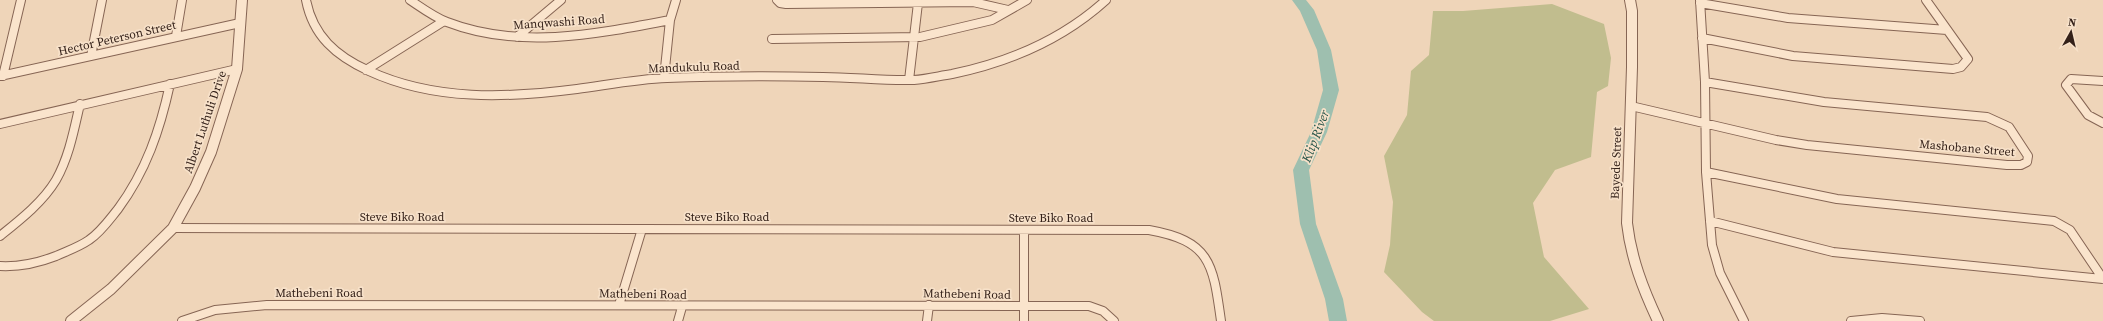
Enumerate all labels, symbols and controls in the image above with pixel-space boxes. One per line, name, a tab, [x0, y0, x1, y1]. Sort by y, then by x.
street label: Manqwashi Road	[513, 11, 605, 33]
north arrow	[2051, 12, 2091, 52]
text: N	[2067, 15, 2077, 31]
street label: Hector Peterson Street	[57, 17, 178, 59]
street label: Mandukulu Road	[648, 57, 740, 77]
street label: Albert Luthuli Drive	[180, 69, 230, 175]
water label: Klip River	[1297, 107, 1333, 166]
street label: Bayede Street	[1607, 126, 1625, 199]
street label: Mashobane Street	[1919, 136, 2015, 160]
street label: Steve Biko Road	[360, 209, 445, 225]
street label: Steve Biko Road	[685, 209, 770, 225]
street label: Steve Biko Road	[1009, 210, 1094, 226]
street label: Mathebeni Road	[275, 285, 363, 301]
street label: Mathebeni Road	[599, 285, 687, 303]
street label: Mathebeni Road	[923, 285, 1011, 303]

